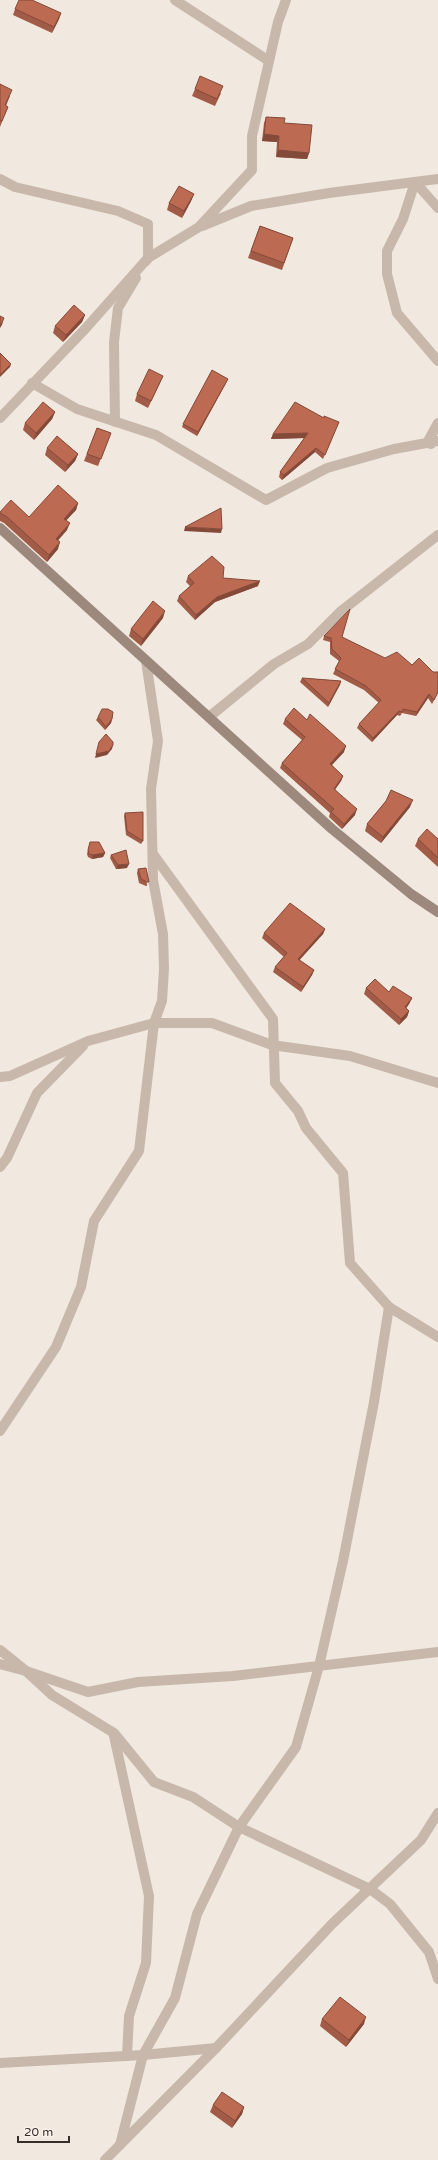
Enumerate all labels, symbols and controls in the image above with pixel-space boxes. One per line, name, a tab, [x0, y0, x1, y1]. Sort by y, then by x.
scale bar	[18, 2118, 69, 2144]
text: 20 m	[24, 2125, 53, 2139]

